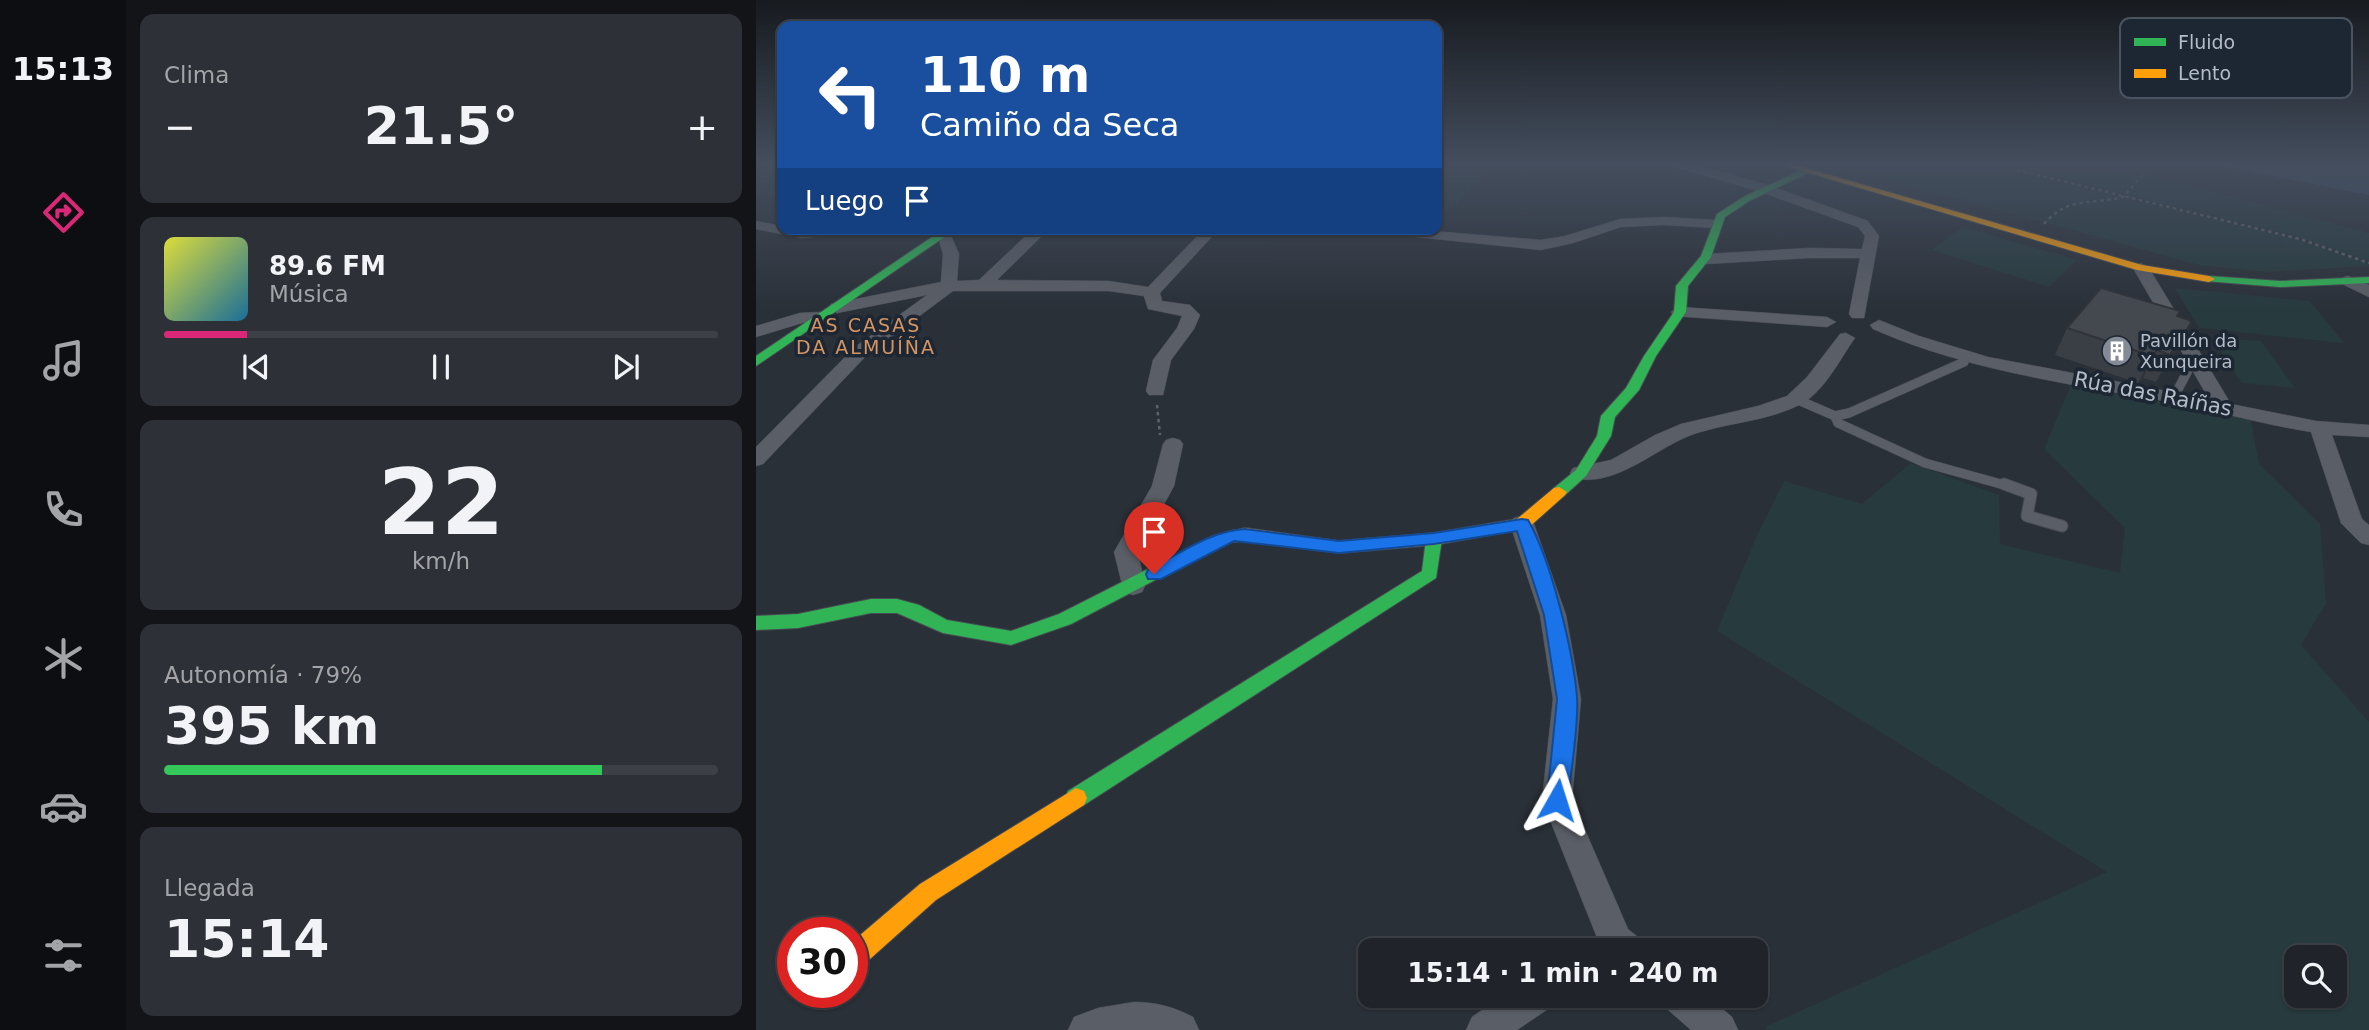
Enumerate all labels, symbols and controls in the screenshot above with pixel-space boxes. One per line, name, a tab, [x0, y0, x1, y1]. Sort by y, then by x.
legend	[2120, 18, 2352, 98]
text: Fluido	[2178, 31, 2235, 53]
text: 110 m	[920, 47, 1090, 104]
icon: left	[805, 49, 896, 140]
text: 15:13	[12, 50, 114, 88]
text: Clima	[164, 62, 229, 88]
text: Lento	[2178, 62, 2231, 84]
text: 21.5°	[364, 96, 518, 156]
text: −	[164, 105, 196, 149]
text: +	[686, 105, 718, 149]
text: Camiño da Seca	[920, 106, 1179, 144]
icon: arrive	[898, 182, 936, 220]
text: Luego	[805, 186, 884, 216]
icon: directions	[39, 188, 88, 237]
text: 89.6 FM	[269, 251, 386, 281]
text: Música	[269, 281, 349, 307]
district label: AS CASAS DA ALMUÍÑA	[796, 314, 936, 358]
place label: Pavillón da Xunqueira	[2140, 330, 2237, 372]
building icon: Pavillón da Xunqueira	[2100, 334, 2134, 368]
icon: music	[39, 336, 88, 385]
icon: previous	[237, 348, 275, 386]
icon: pause	[422, 348, 460, 386]
icon: next	[607, 348, 645, 386]
street label: Rúa das Raíñas	[2072, 367, 2234, 421]
text: 22	[378, 450, 504, 555]
icon: phone	[39, 485, 88, 534]
pin	[1124, 502, 1184, 574]
icon: arrive	[1135, 513, 1173, 551]
text: km/h	[412, 548, 470, 574]
icon: climate	[39, 634, 88, 683]
text: Autonomía · 79%	[164, 662, 362, 688]
text: 395 km	[164, 696, 379, 756]
position arrow	[1520, 763, 1594, 837]
icon: car	[39, 782, 88, 831]
text: Llegada	[164, 875, 255, 901]
text: 15:14	[164, 909, 330, 969]
speed limit sign: 30	[777, 917, 868, 1008]
icon: filters	[39, 931, 88, 980]
map controls	[2284, 945, 2347, 1008]
button: search	[2284, 945, 2347, 1008]
text: 15:14 · 1 min · 240 m	[1408, 958, 1718, 988]

